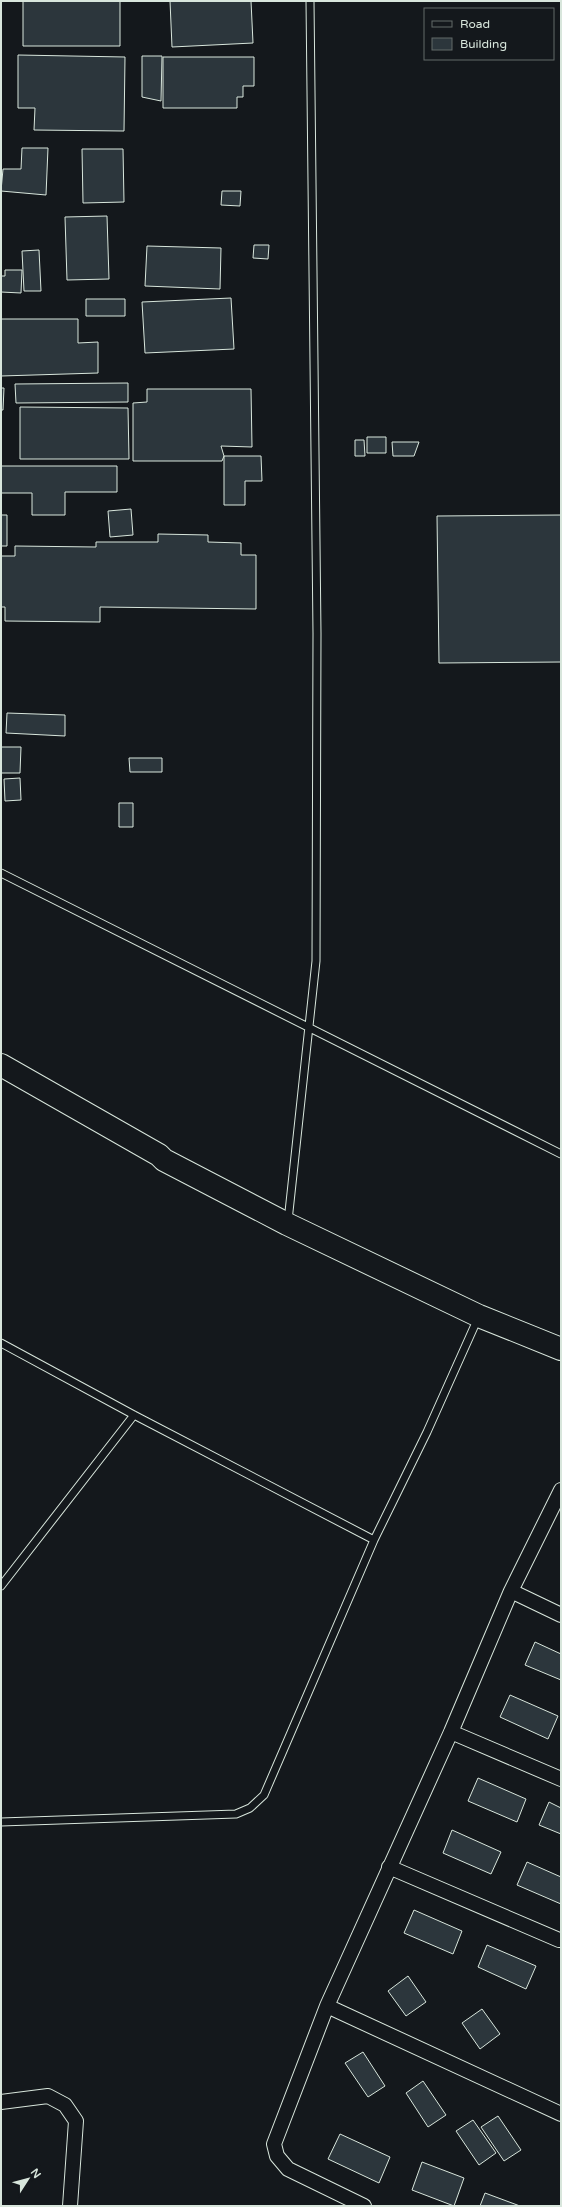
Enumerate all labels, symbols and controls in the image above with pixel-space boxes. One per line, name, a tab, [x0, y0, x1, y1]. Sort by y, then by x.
legend	[424, 8, 554, 60]
text: Road	[460, 17, 490, 31]
text: Building	[460, 37, 507, 51]
north arrow	[8, 2159, 48, 2199]
text: N	[28, 2166, 44, 2181]

